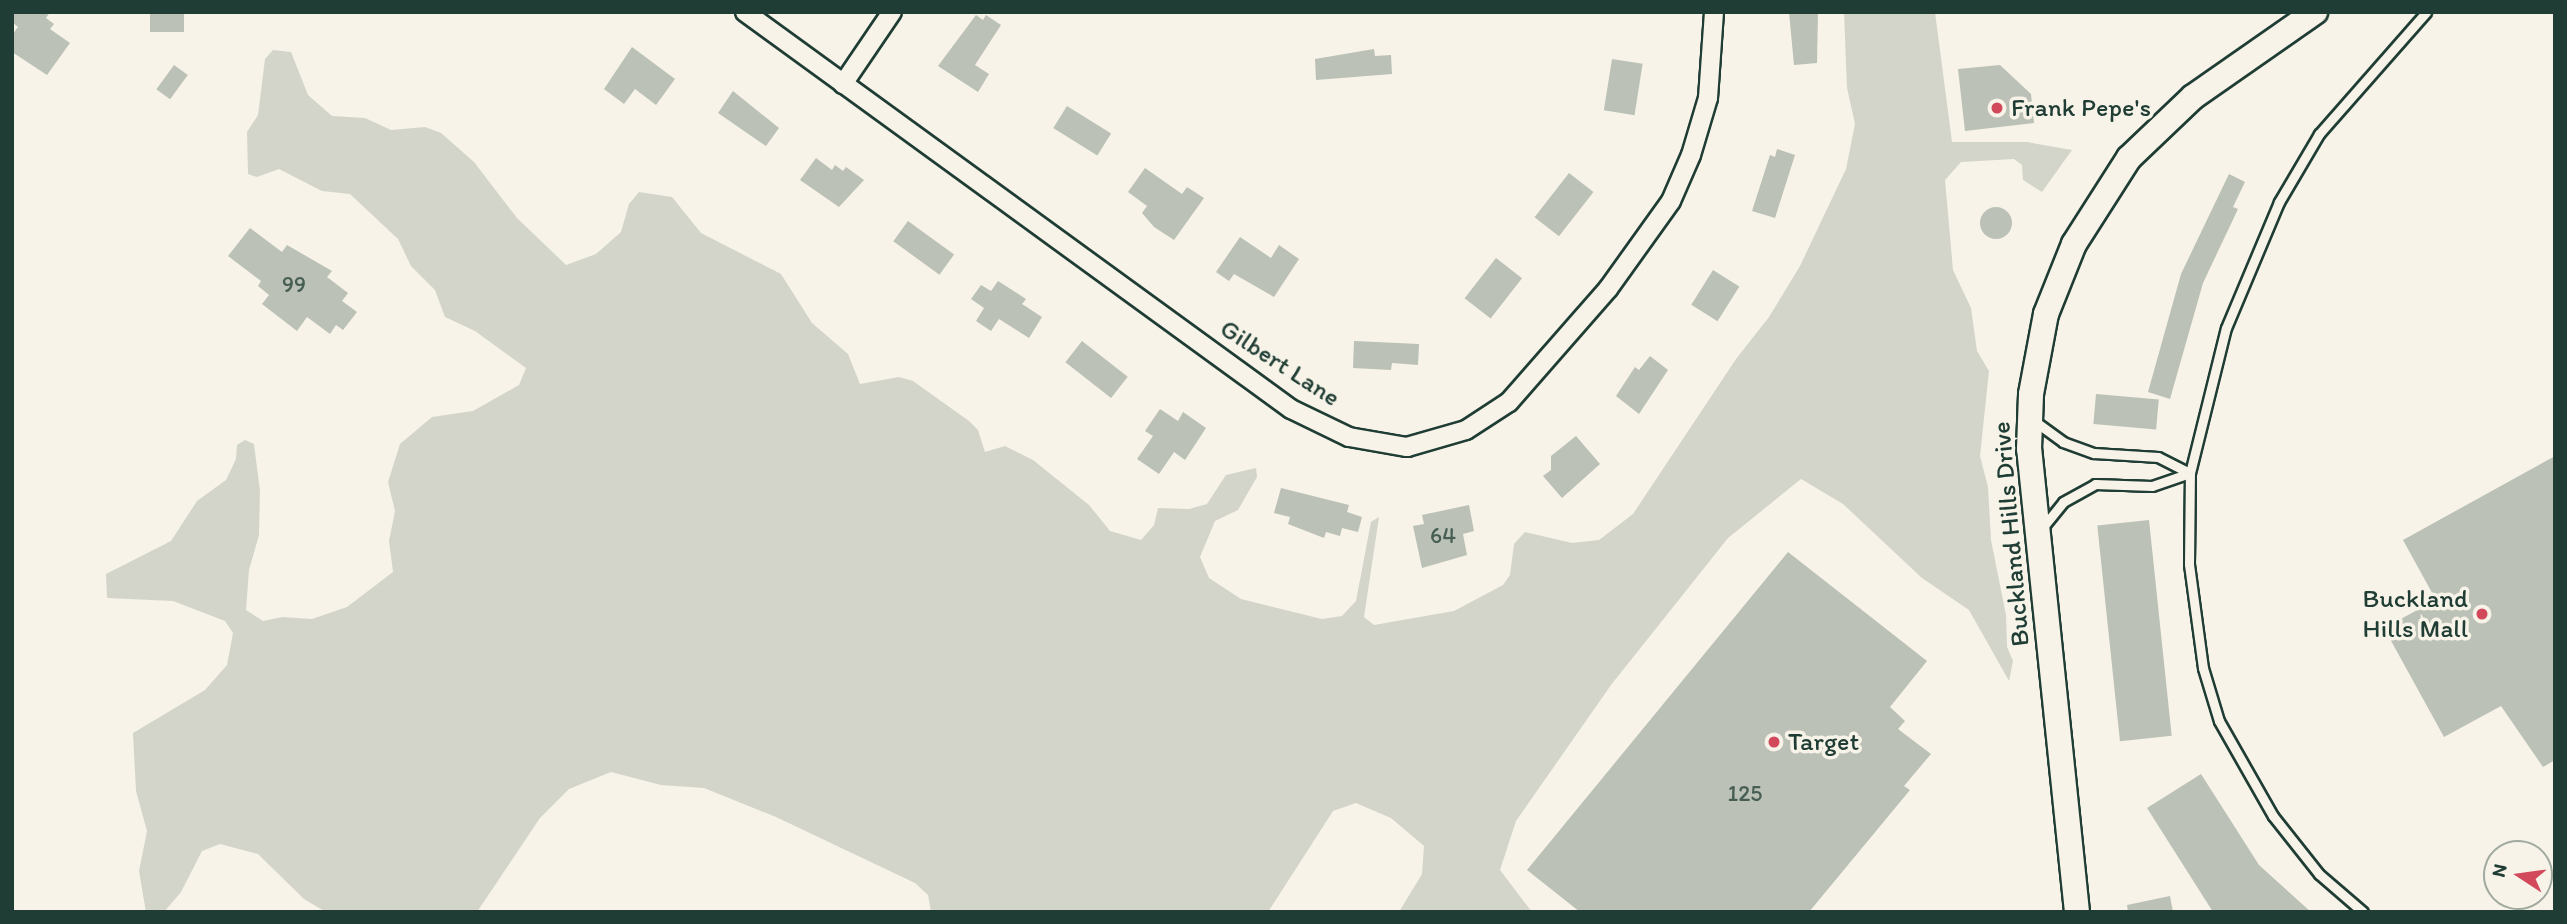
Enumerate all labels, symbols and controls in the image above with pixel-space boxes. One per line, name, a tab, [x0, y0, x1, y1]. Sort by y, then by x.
place label: Frank Pepe's	[2011, 92, 2150, 124]
marker: Frank Pepe's	[1989, 100, 2005, 116]
house number: 99	[282, 270, 306, 298]
street label: Gilbert Lane	[1214, 312, 1346, 414]
street label: Buckland Hills Drive	[1986, 420, 2036, 648]
house number: 64	[1430, 521, 1456, 549]
place label: Buckland Hills Mall	[2362, 583, 2468, 644]
marker: Buckland Hills Mall	[2474, 606, 2490, 622]
place label: Target	[1788, 726, 1859, 758]
marker: Target	[1766, 734, 1782, 750]
house number: 125	[1728, 779, 1762, 807]
north arrow	[2483, 840, 2553, 910]
text: N	[2486, 862, 2512, 879]

